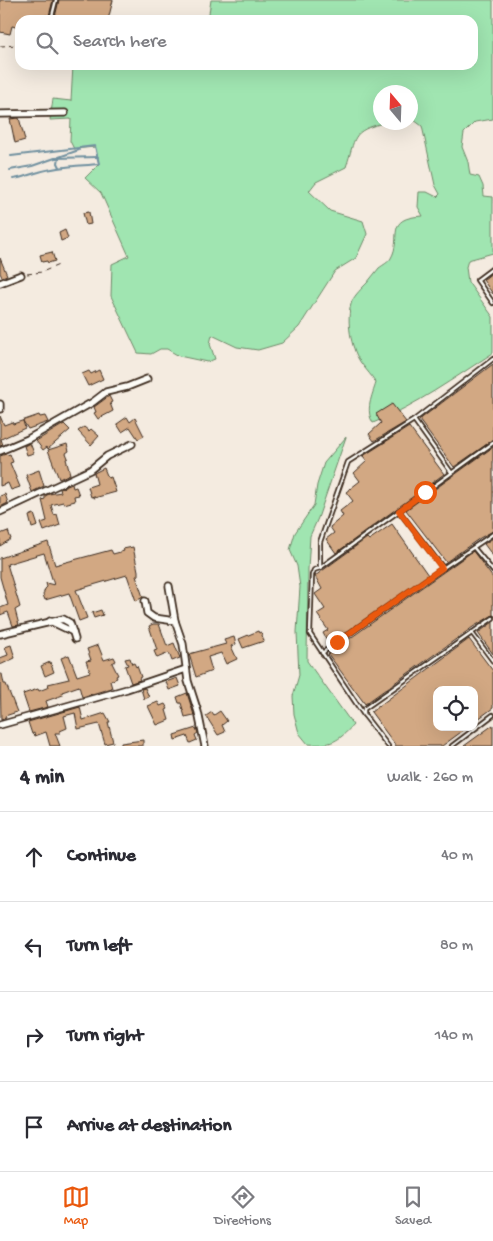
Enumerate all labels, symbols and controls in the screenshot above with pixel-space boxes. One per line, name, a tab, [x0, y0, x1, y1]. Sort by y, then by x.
search box	[15, 15, 478, 70]
icon: search	[33, 29, 61, 57]
text: Search here	[73, 31, 167, 54]
north arrow	[373, 85, 418, 130]
route start	[414, 481, 437, 504]
route end	[326, 631, 349, 654]
map controls	[433, 686, 478, 731]
button: locate	[433, 686, 478, 731]
text: 4 min	[20, 766, 64, 791]
text: Walk · 260 m	[387, 769, 473, 788]
icon: ahead	[20, 843, 48, 871]
text: Continue	[67, 845, 136, 868]
text: 40 m	[441, 847, 473, 866]
icon: left	[20, 933, 48, 961]
text: Turn left	[67, 935, 131, 958]
text: 80 m	[440, 937, 473, 956]
icon: right	[20, 1023, 48, 1051]
text: Turn right	[67, 1025, 143, 1048]
text: 140 m	[435, 1027, 473, 1046]
icon: arrive	[20, 1113, 48, 1141]
text: Arrive at destination	[67, 1115, 231, 1138]
tab: Map	[62, 1183, 90, 1230]
tab: Directions	[214, 1183, 271, 1230]
tab: Saved	[395, 1183, 431, 1230]

